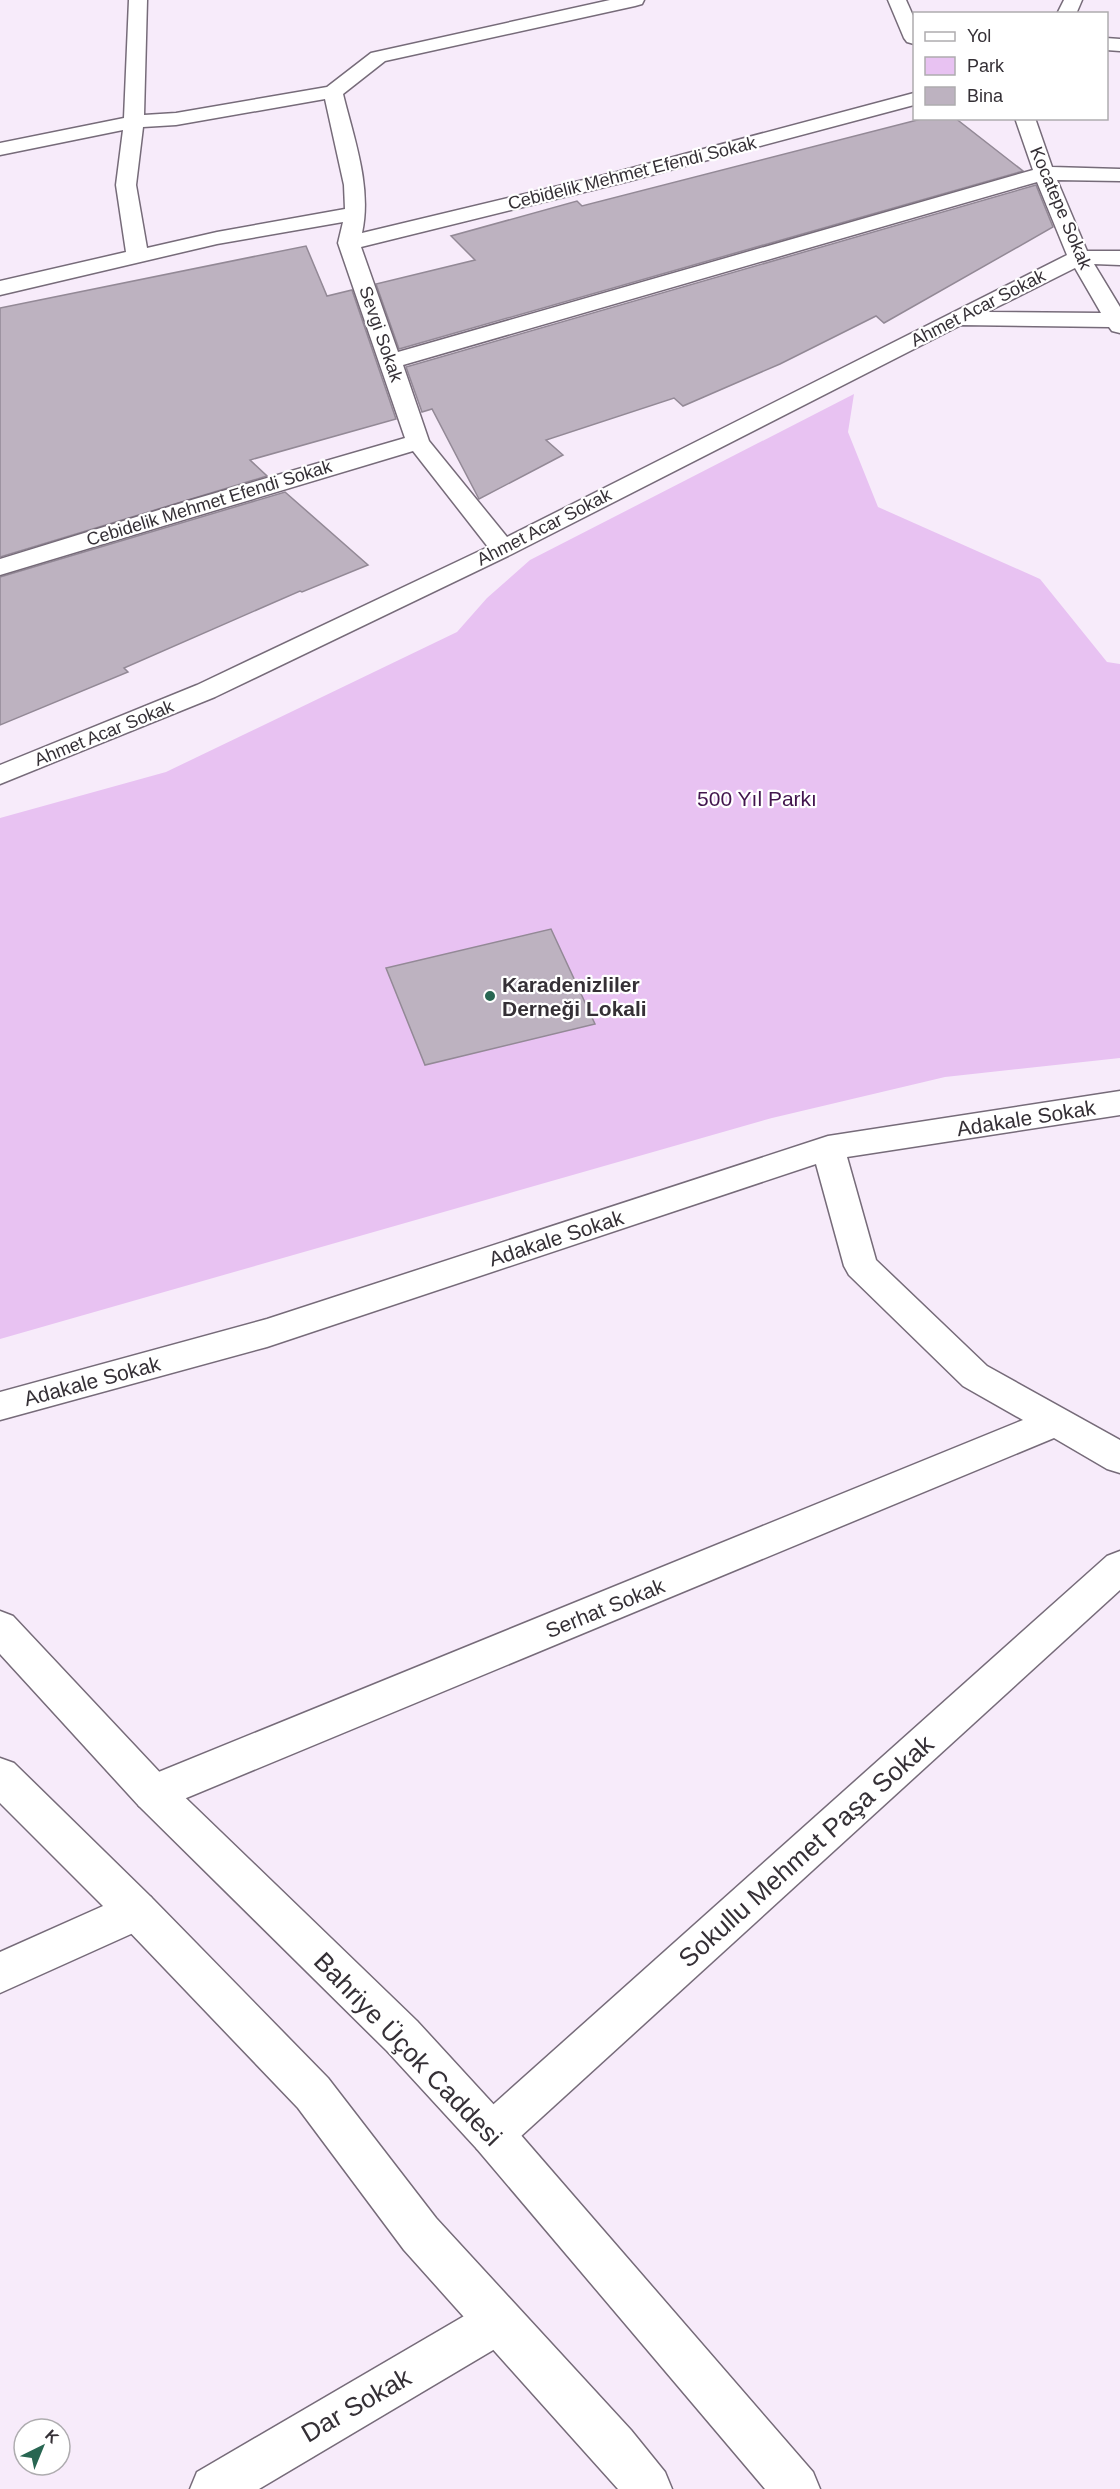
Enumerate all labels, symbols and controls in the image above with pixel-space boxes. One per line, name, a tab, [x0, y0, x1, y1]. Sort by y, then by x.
legend	[913, 12, 1108, 120]
text: Yol	[967, 26, 991, 46]
text: Park	[967, 56, 1005, 76]
text: Bina	[967, 86, 1004, 106]
street label: Cebidelik Mehmet Efendi Sokak	[506, 132, 759, 214]
street label: Kocatepe Sokak	[1026, 144, 1096, 273]
street label: Ahmet Acar Sokak	[907, 265, 1049, 351]
street label: Sevgi Sokak	[355, 283, 407, 385]
street label: Cebidelik Mehmet Efendi Sokak	[84, 456, 335, 550]
street label: Ahmet Acar Sokak	[473, 484, 615, 570]
street label: Ahmet Acar Sokak	[32, 696, 177, 770]
park label: 500 Yıl Parkı	[697, 787, 817, 810]
place label: Karadenizliler Derneği Lokali	[502, 973, 647, 1020]
marker: Karadenizliler Derneği Lokali	[483, 989, 497, 1003]
street label: Adakale Sokak	[955, 1096, 1097, 1140]
street label: Adakale Sokak	[486, 1205, 627, 1271]
street label: Adakale Sokak	[21, 1352, 163, 1410]
street label: Serhat Sokak	[542, 1574, 668, 1642]
street label: Sokullu Mehmet Paşa Sokak	[672, 1728, 940, 1973]
street label: Bahriye Üçok Caddesi	[308, 1946, 508, 2152]
street label: Dar Sokak	[296, 2361, 417, 2448]
north arrow	[12, 2417, 72, 2477]
text: K	[42, 2426, 62, 2447]

